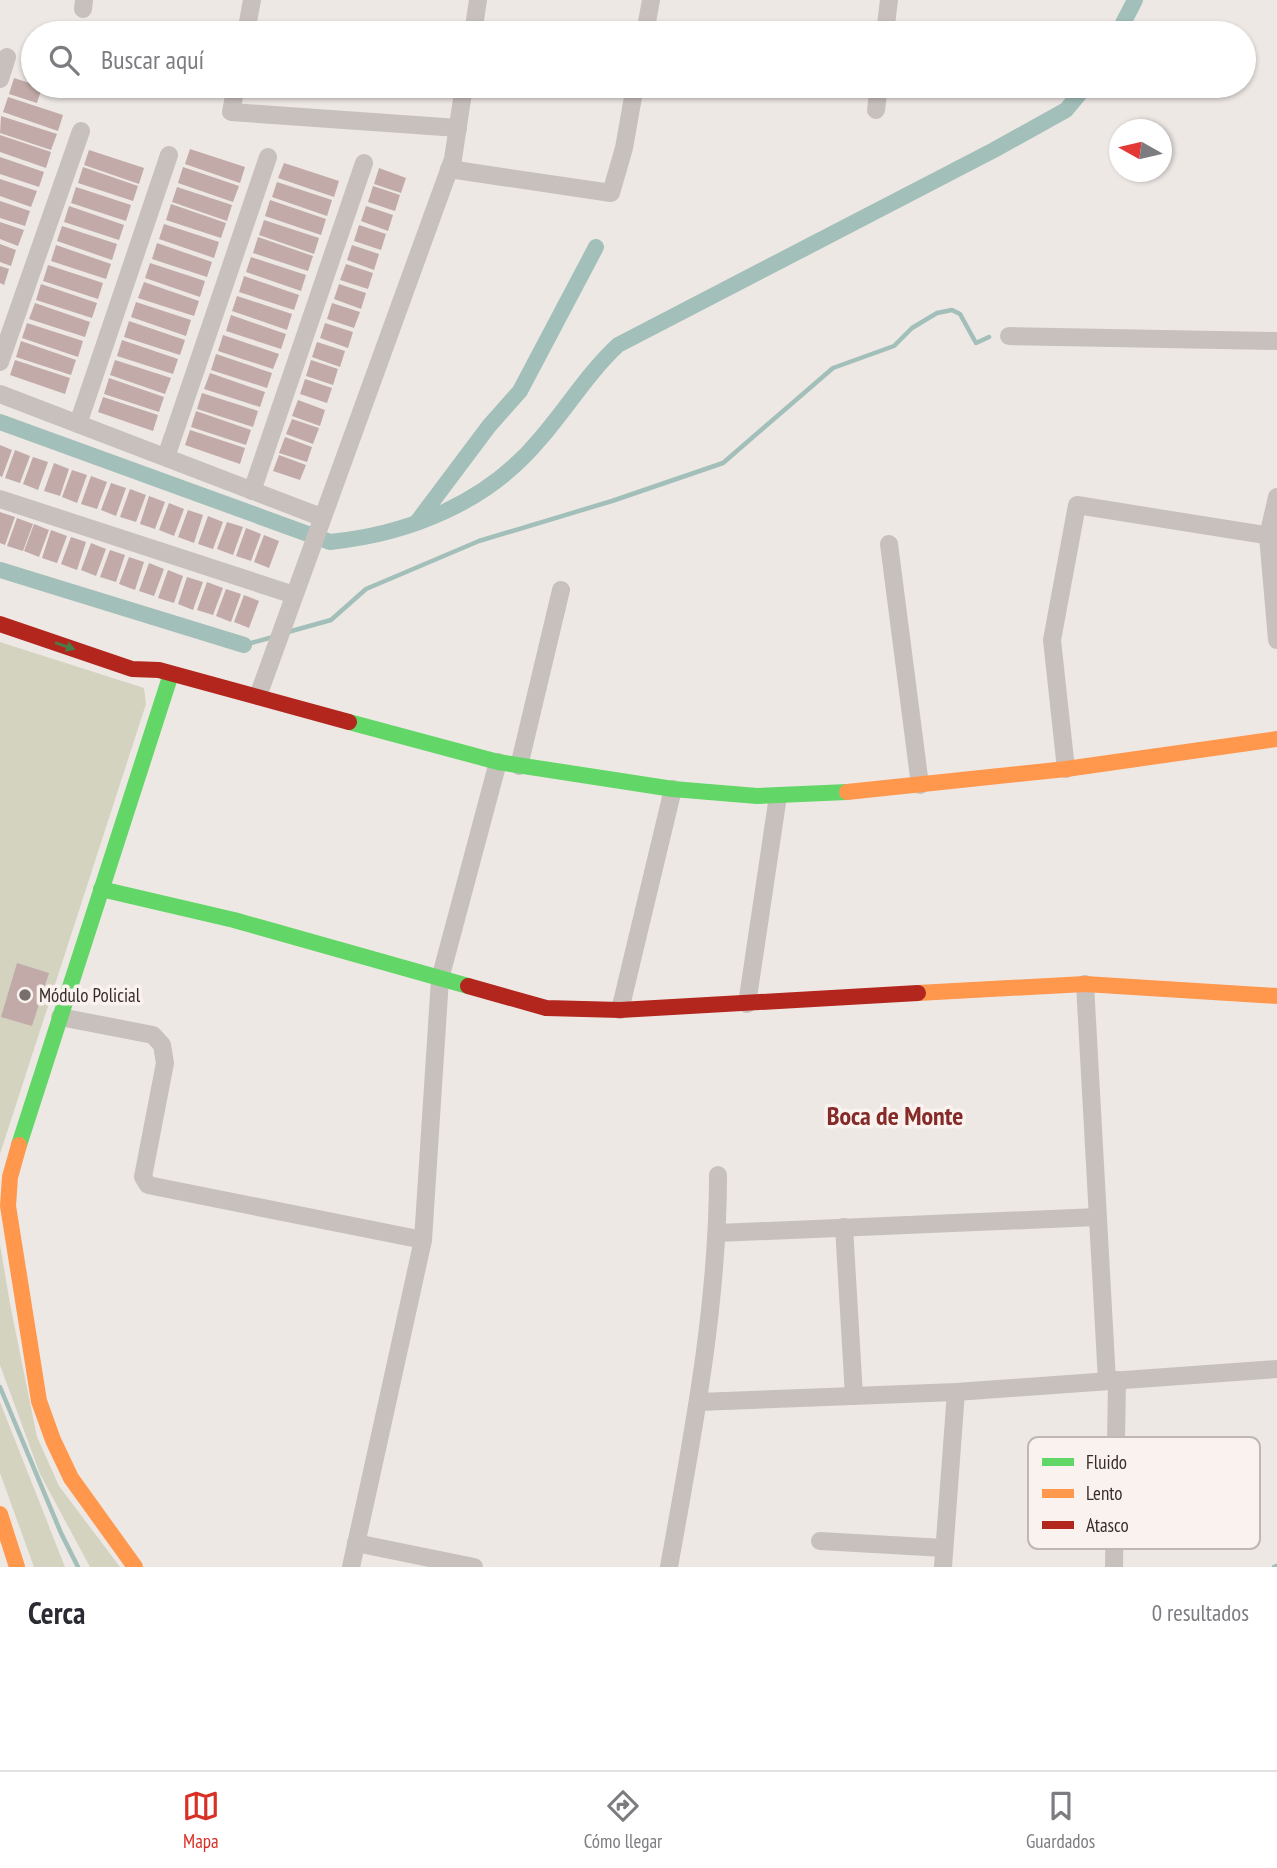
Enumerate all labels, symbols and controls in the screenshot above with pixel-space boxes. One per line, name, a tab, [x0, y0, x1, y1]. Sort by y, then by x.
search box	[21, 21, 1256, 98]
icon: search	[45, 41, 83, 79]
text: Buscar aquí	[101, 43, 204, 76]
north arrow	[1109, 119, 1172, 182]
one-way arrow	[54, 641, 75, 652]
place label: Módulo Policial	[39, 983, 141, 1007]
marker: Módulo Policial	[17, 987, 33, 1003]
district label: Boca de Monte	[827, 1099, 963, 1132]
legend	[1028, 1437, 1260, 1549]
text: Fluido	[1086, 1450, 1127, 1474]
text: Lento	[1086, 1481, 1123, 1505]
text: Atasco	[1086, 1513, 1129, 1537]
text: Cerca	[28, 1593, 85, 1632]
text: 0 resultados	[1152, 1598, 1249, 1627]
tab: Mapa	[182, 1787, 220, 1853]
tab: Cómo llegar	[584, 1787, 662, 1853]
tab: Guardados	[1026, 1787, 1095, 1853]

